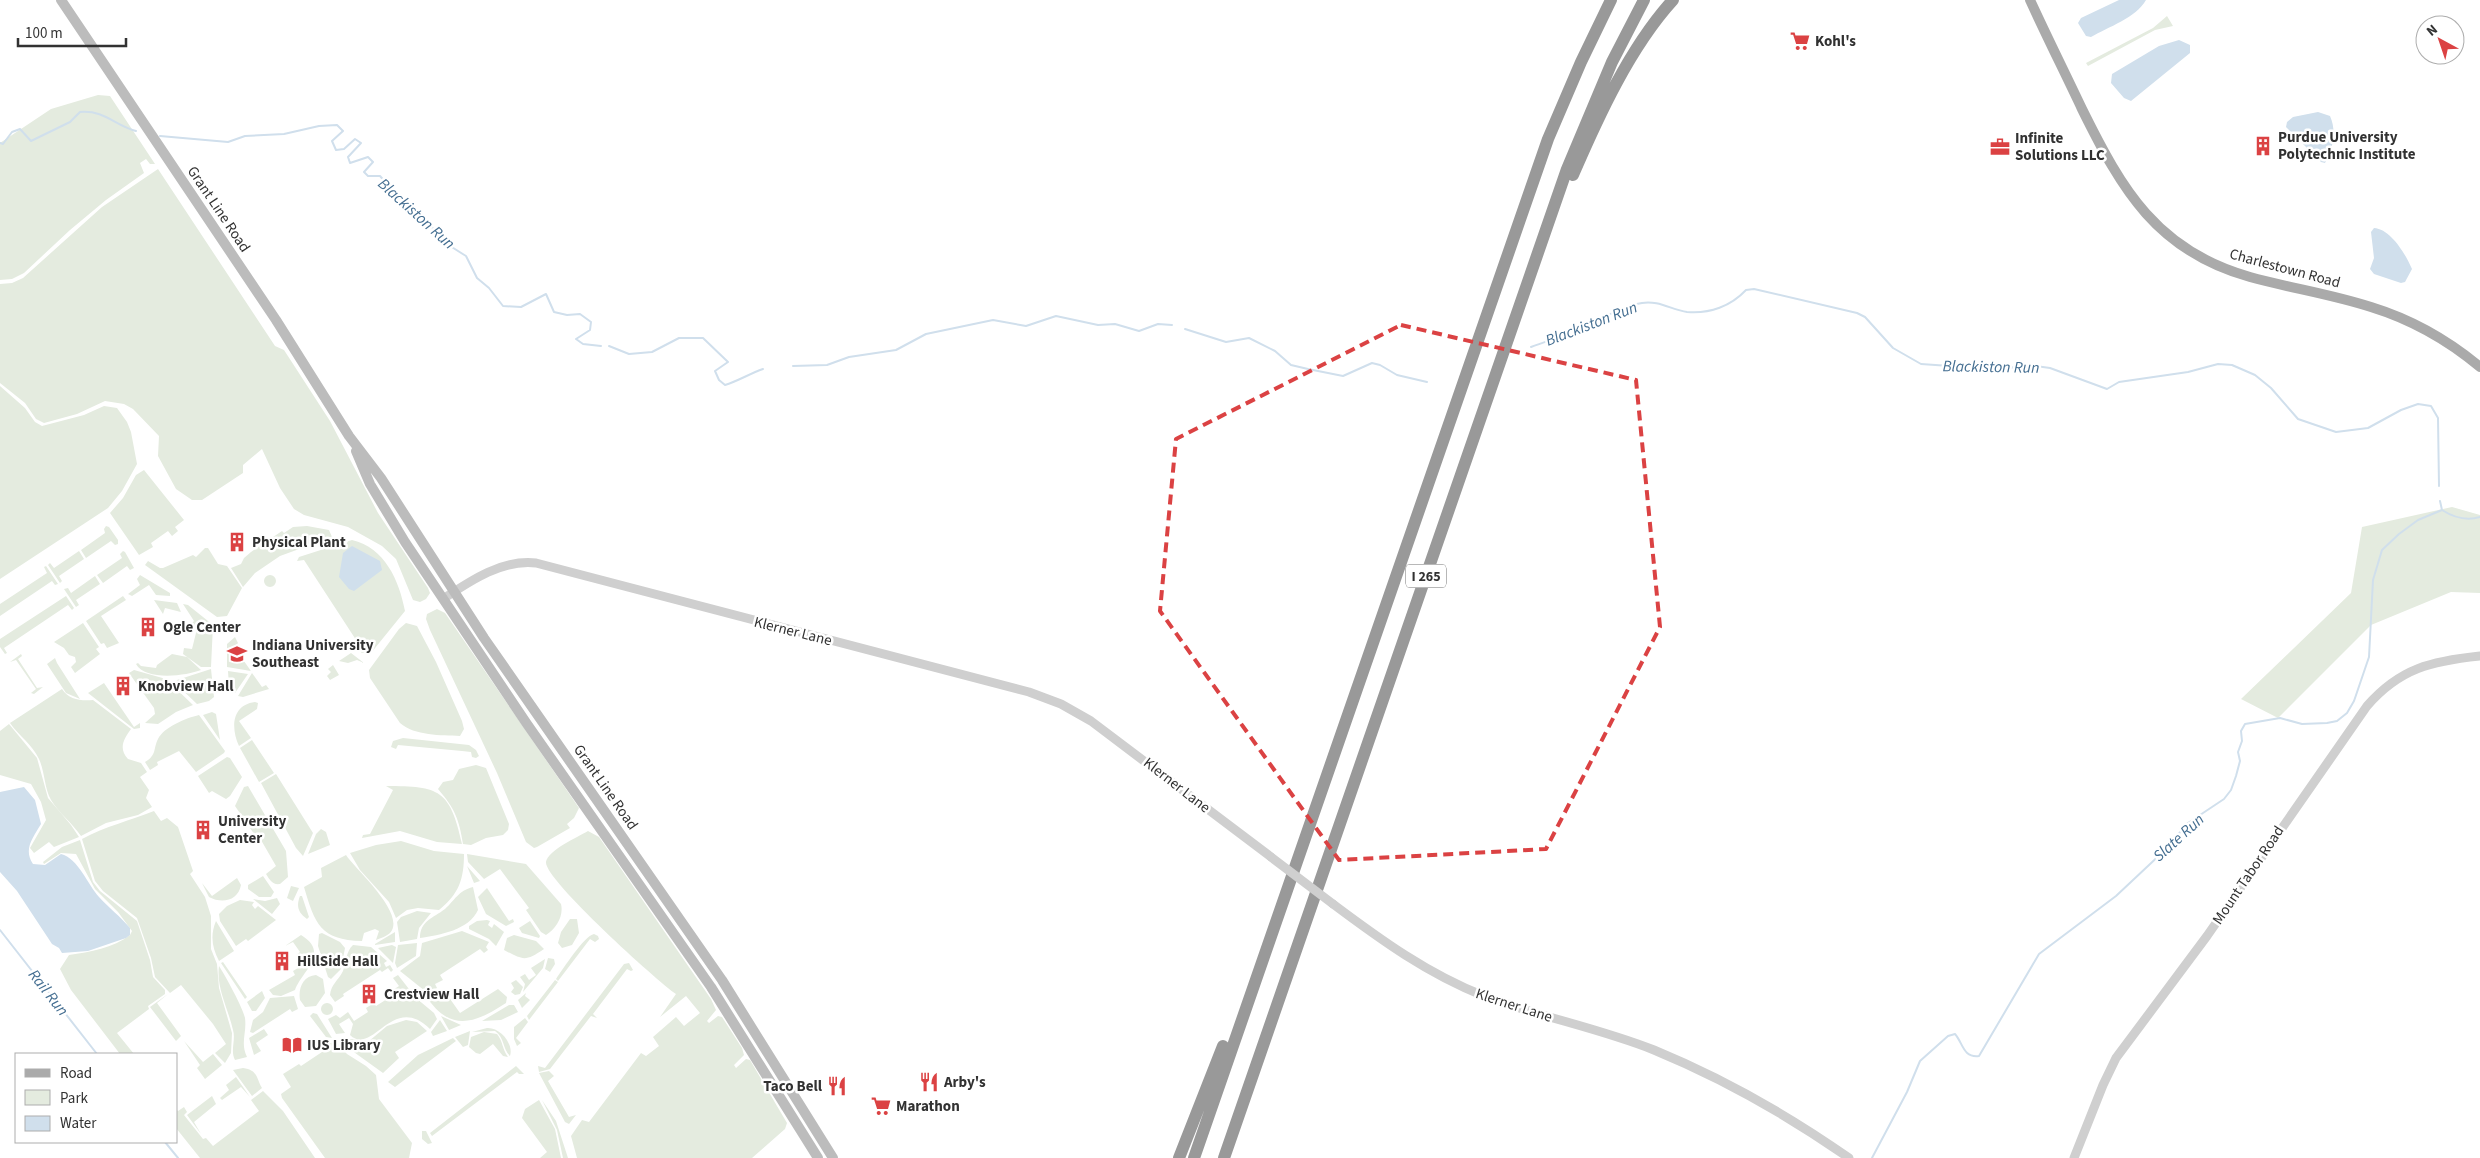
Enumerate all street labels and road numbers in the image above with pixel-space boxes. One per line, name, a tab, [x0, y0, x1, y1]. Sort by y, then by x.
street label: Grant Line Road	[182, 162, 255, 257]
street label: Charlestown Road	[2227, 244, 2343, 293]
road number: I 265	[1406, 564, 1446, 588]
street label: Klerner Lane	[752, 612, 834, 651]
street label: Grant Line Road	[568, 740, 643, 834]
street label: Klerner Lane	[1139, 753, 1214, 818]
street label: Mount Tabor Road	[2208, 822, 2289, 929]
street label: Klerner Lane	[1473, 983, 1555, 1028]

